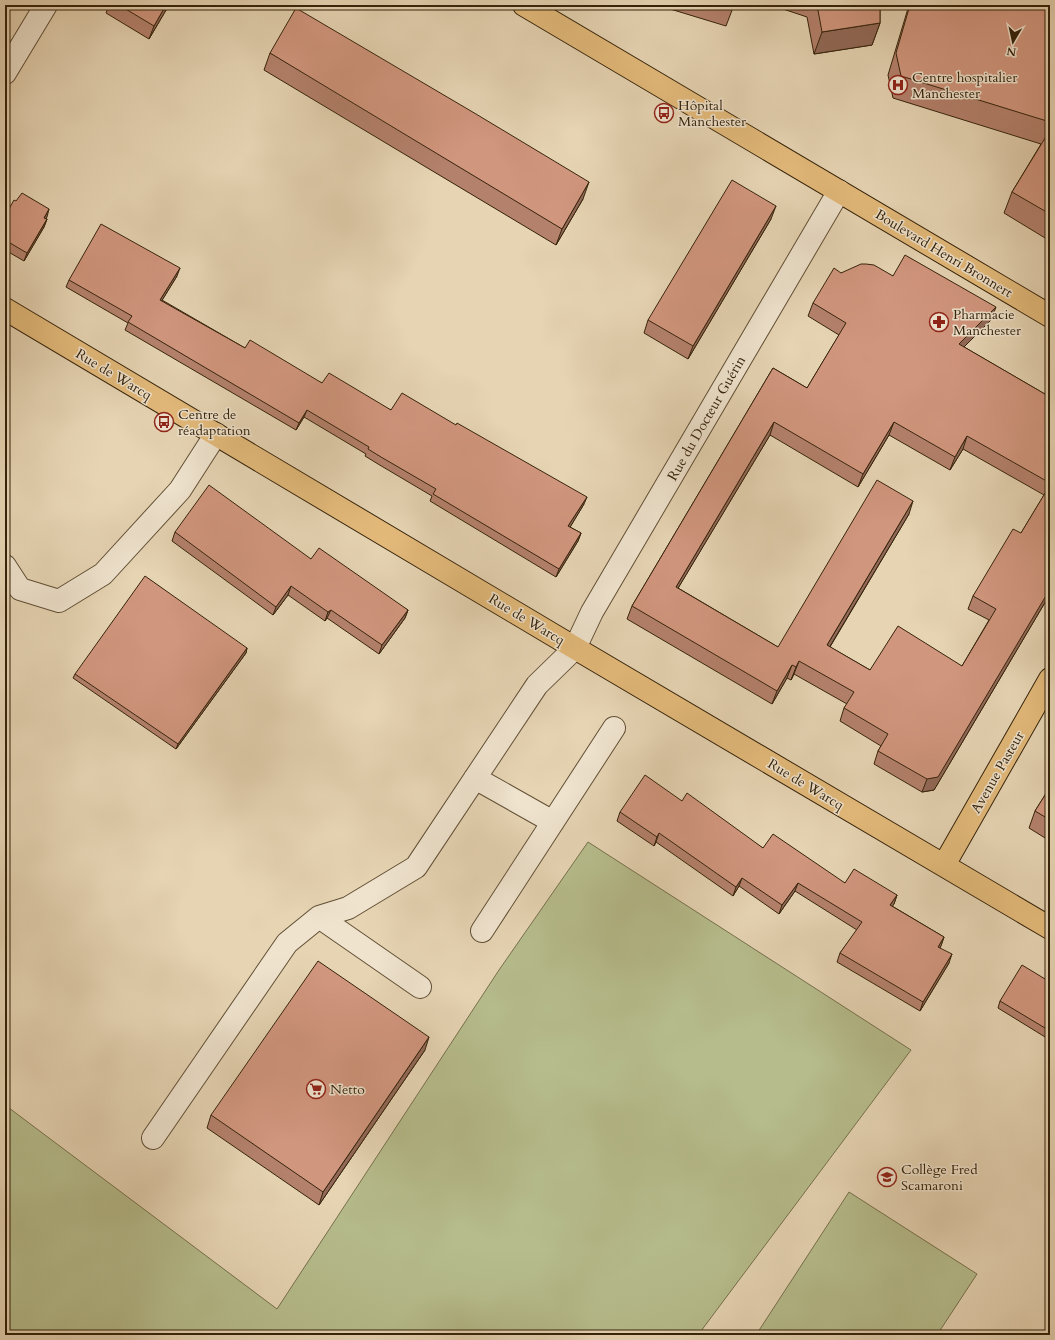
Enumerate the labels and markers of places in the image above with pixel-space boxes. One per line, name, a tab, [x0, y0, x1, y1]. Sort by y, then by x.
place label: Centre hospitalier Manchester	[912, 68, 1018, 103]
hospital icon: Centre hospitalier Manchester	[887, 74, 909, 96]
place label: Hôpital Manchester	[678, 96, 747, 131]
bus stop icon: Hôpital Manchester	[653, 102, 675, 124]
place label: Pharmacie Manchester	[953, 305, 1022, 340]
pharmacy icon: Pharmacie Manchester	[928, 311, 950, 333]
place label: Centre de réadaptation	[178, 405, 251, 440]
bus stop icon: Centre de réadaptation	[153, 411, 175, 433]
supermarket icon: Netto	[305, 1078, 327, 1100]
place label: Netto	[330, 1080, 365, 1099]
place label: Collège Fred Scamaroni	[901, 1160, 978, 1195]
school or university icon: Collège Fred Scamaroni	[876, 1166, 898, 1188]

